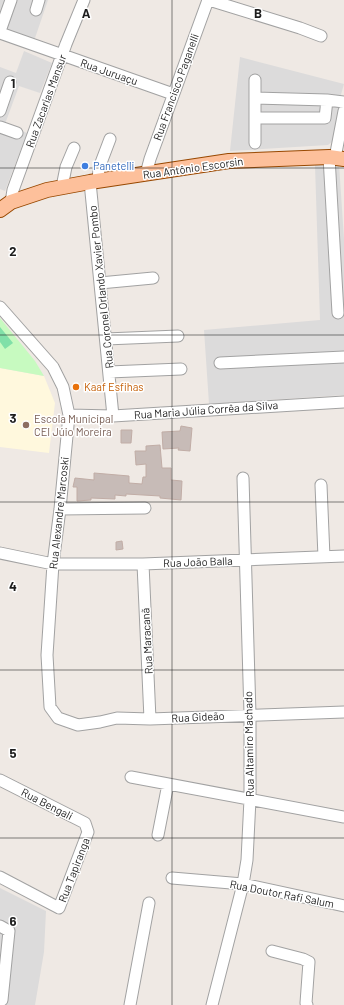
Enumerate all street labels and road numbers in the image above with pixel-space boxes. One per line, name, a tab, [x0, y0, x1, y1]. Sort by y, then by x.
street label: Rua Francisco Paganelli	[150, 31, 201, 142]
street label: Rua Zacarias Mansur	[23, 53, 68, 149]
street label: Rua Juruaçu	[79, 56, 140, 87]
street label: Rua Antônio Escorsin	[142, 154, 244, 181]
street label: Rua Coronel Orlando Xavier Pombo	[85, 205, 116, 369]
street label: Rua Maria Júlia Corrêa da Silva	[133, 398, 279, 421]
street label: Rua Alexandre Marcoski	[46, 456, 71, 570]
street label: Rua João Balla	[163, 554, 233, 569]
street label: Rua Maracanã	[138, 608, 155, 675]
street label: Rua Altamiro Machado	[241, 691, 256, 797]
street label: Rua Gideão	[171, 709, 225, 724]
street label: Rua Bengali	[19, 785, 75, 822]
street label: Rua Tapiranga	[55, 836, 92, 904]
street label: Rua Doutor Rafi Salum	[229, 877, 335, 910]

